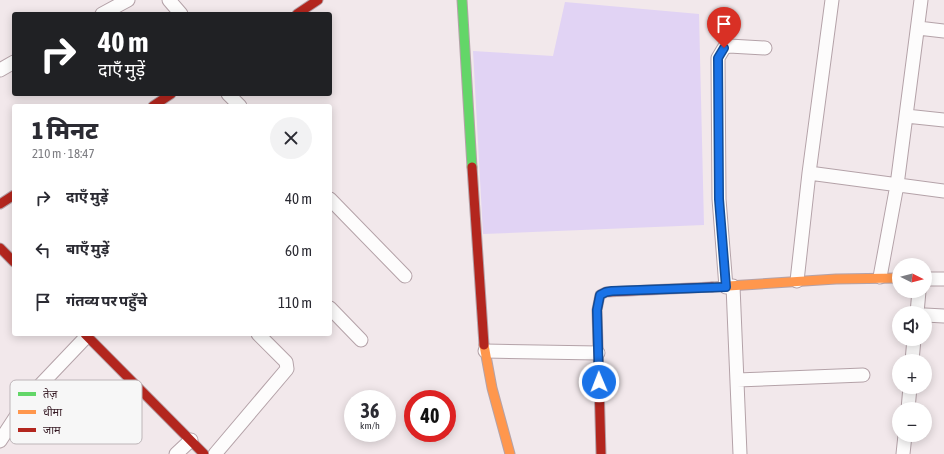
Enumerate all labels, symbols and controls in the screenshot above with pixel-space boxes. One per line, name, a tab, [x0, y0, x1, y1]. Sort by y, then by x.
pin	[707, 7.0, 741, 48]
icon: arrive	[713, 13, 735, 35]
text: 40 m	[98, 26, 148, 58]
icon: right	[32, 28, 84, 80]
text: दाएँ मुड़ें	[98, 59, 145, 80]
text: 1 मिनट	[32, 117, 98, 144]
button: close	[270, 117, 312, 159]
text: 210 m · 18:47	[32, 146, 95, 161]
icon: right	[32, 187, 54, 209]
text: दाएँ मुड़ें	[66, 188, 108, 205]
text: 40 m	[285, 190, 312, 207]
icon: left	[32, 239, 54, 261]
text: बाएँ मुड़ें	[66, 240, 109, 257]
text: 60 m	[285, 242, 312, 259]
north arrow	[892, 258, 932, 298]
map controls	[892, 258, 932, 442]
icon: arrive	[32, 291, 54, 313]
text: गंतव्य पर पहुँचे	[66, 292, 147, 309]
text: 110 m	[278, 294, 312, 311]
button: sound	[892, 306, 932, 346]
button: +	[892, 354, 932, 394]
position arrow	[578, 361, 620, 403]
legend	[10, 380, 142, 444]
text: तेज़	[43, 388, 58, 400]
speed limit sign: 40	[404, 390, 456, 442]
text: 36	[361, 399, 379, 422]
button: −	[892, 402, 932, 442]
text: धीमा	[43, 406, 62, 418]
text: km/h	[360, 420, 380, 431]
text: जाम	[43, 424, 61, 436]

